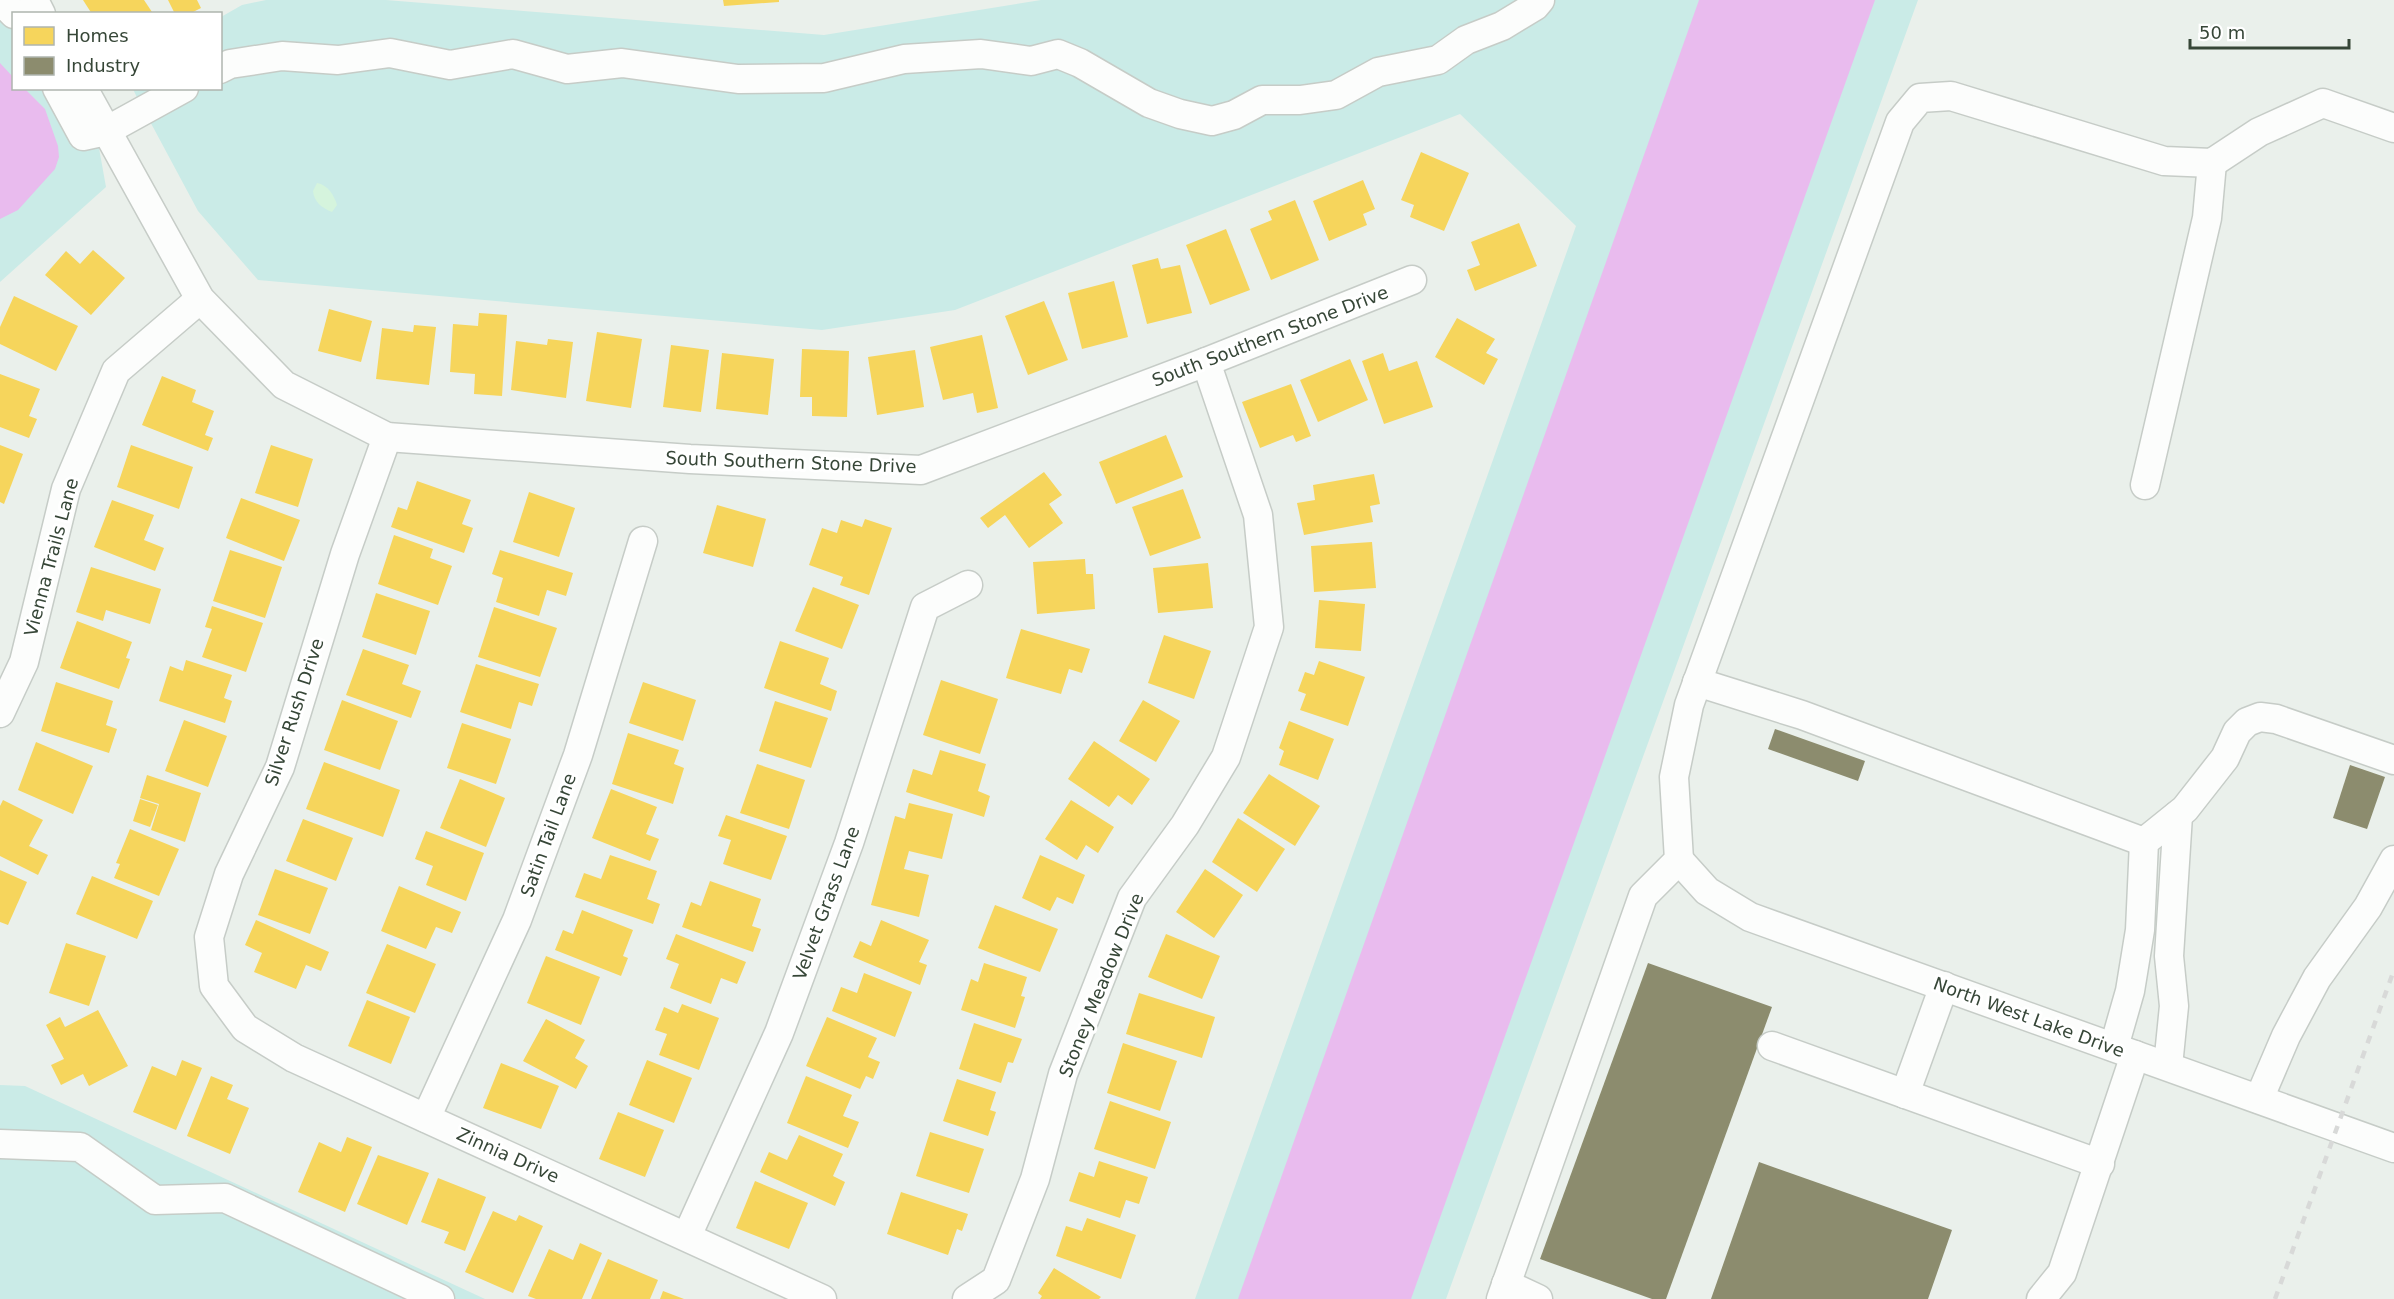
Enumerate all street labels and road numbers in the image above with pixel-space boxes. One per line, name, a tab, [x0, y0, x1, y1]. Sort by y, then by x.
street label: South Southern Stone Drive	[1149, 281, 1391, 391]
street label: South Southern Stone Drive	[665, 447, 917, 477]
street label: Vienna Trails Lane	[20, 476, 82, 638]
street label: Silver Rush Drive	[260, 636, 328, 788]
street label: Satin Tail Lane	[516, 770, 580, 900]
street label: Velvet Grass Lane	[788, 823, 864, 983]
street label: Stoney Meadow Drive	[1054, 890, 1148, 1080]
street label: North West Lake Drive	[1931, 973, 2127, 1061]
street label: Zinnia Drive	[454, 1123, 562, 1187]

